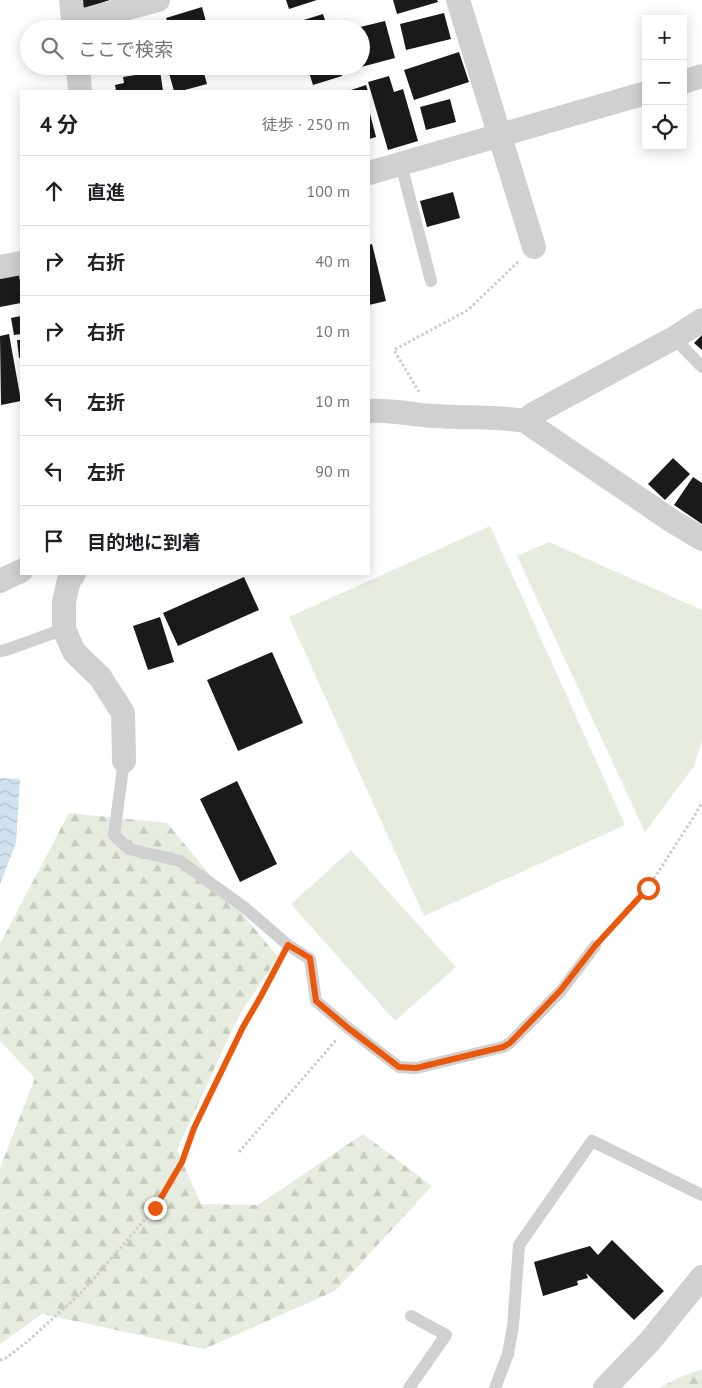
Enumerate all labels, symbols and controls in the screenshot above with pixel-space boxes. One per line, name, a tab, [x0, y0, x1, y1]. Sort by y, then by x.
map controls	[642, 15, 687, 150]
button: +	[642, 15, 687, 60]
search box	[20, 20, 370, 75]
icon: search	[38, 34, 66, 62]
text: ここで検索	[78, 37, 173, 61]
button: −	[642, 60, 687, 105]
button: locate	[642, 105, 687, 150]
text: 4 分	[40, 111, 78, 138]
text: 徒歩 · 250 m	[262, 114, 350, 134]
icon: ahead	[40, 177, 68, 205]
text: 直進	[87, 180, 125, 204]
text: 100 m	[307, 181, 350, 201]
icon: right	[40, 247, 68, 275]
text: 右折	[87, 250, 125, 274]
text: 40 m	[315, 251, 350, 271]
icon: right	[40, 317, 68, 345]
text: 右折	[87, 320, 125, 344]
text: 10 m	[315, 321, 350, 341]
icon: left	[40, 387, 68, 415]
text: 左折	[87, 390, 125, 414]
text: 10 m	[315, 391, 350, 411]
icon: left	[40, 457, 68, 485]
text: 左折	[87, 460, 125, 484]
text: 90 m	[315, 461, 350, 481]
icon: arrive	[40, 527, 68, 555]
text: 目的地に到着	[87, 530, 201, 554]
route start	[637, 877, 660, 900]
route end	[144, 1197, 167, 1220]

